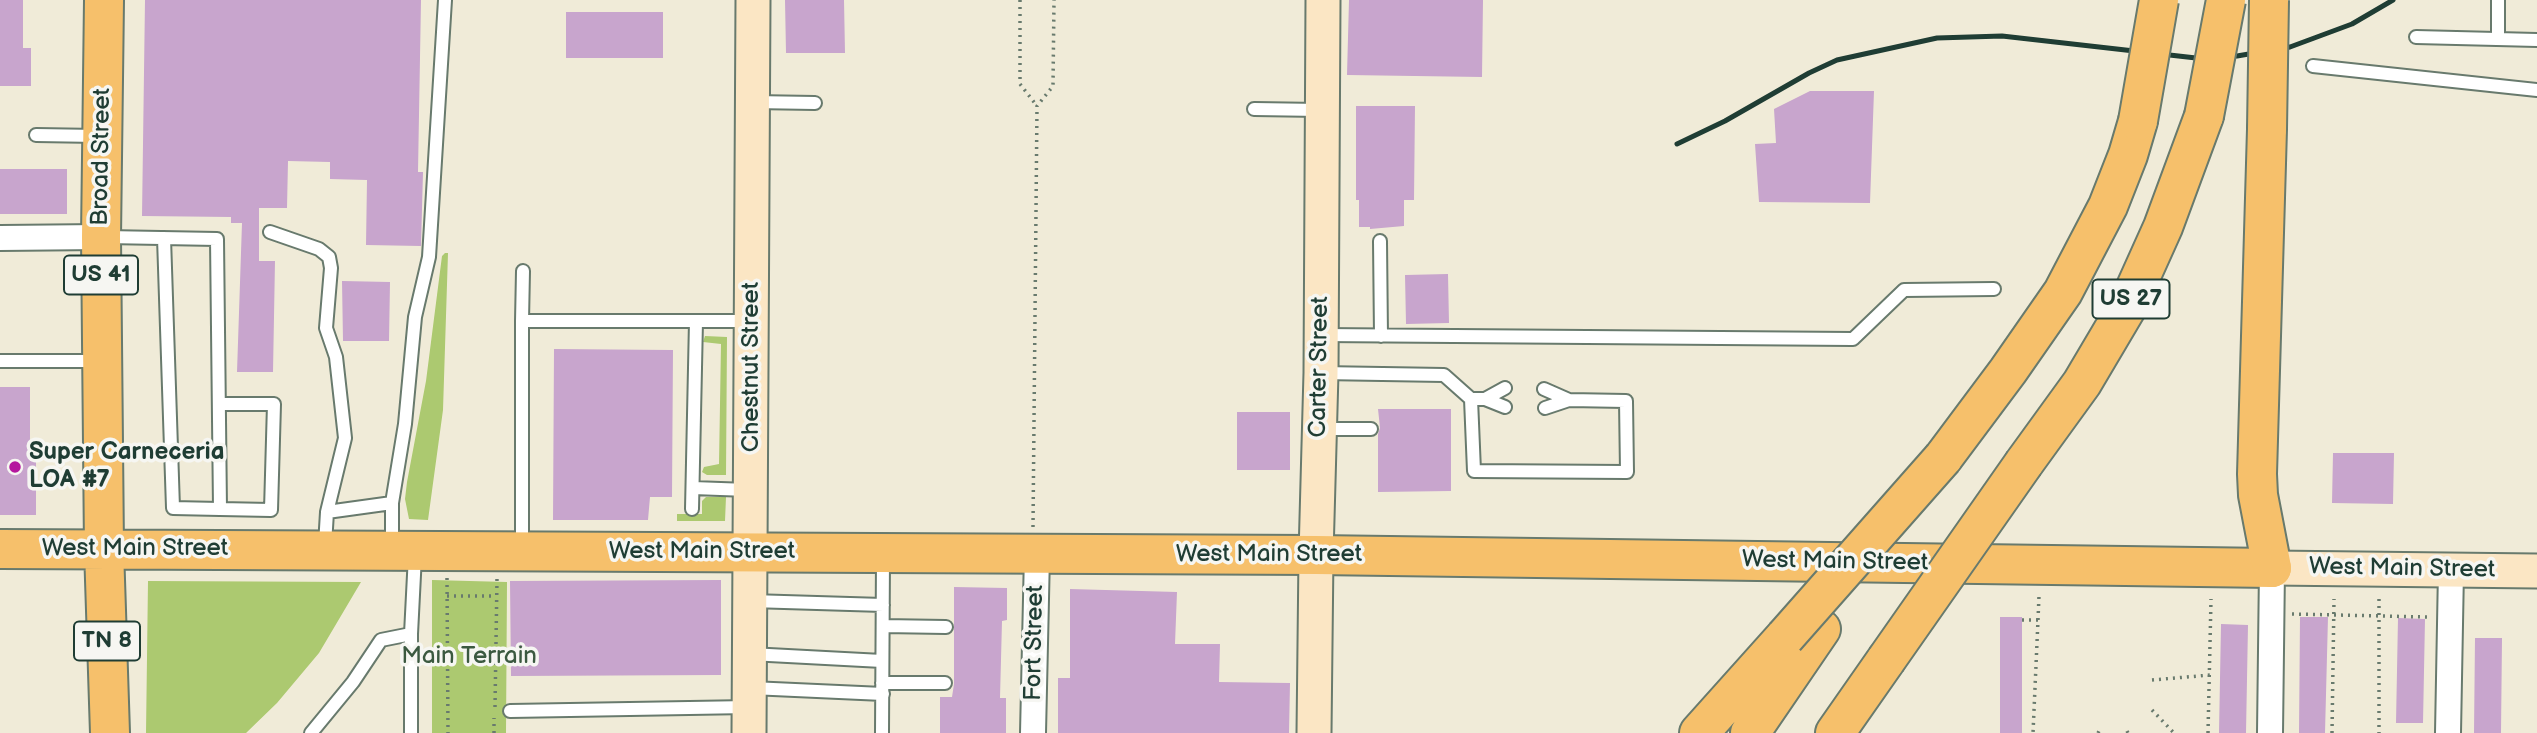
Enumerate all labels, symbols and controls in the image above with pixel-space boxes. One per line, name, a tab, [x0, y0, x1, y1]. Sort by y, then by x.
street label: Broad Street	[86, 88, 118, 226]
road number: US 41	[64, 256, 138, 294]
road number: US 27	[2092, 280, 2170, 318]
street label: Chestnut Street	[738, 282, 766, 452]
street label: Carter Street	[1304, 296, 1336, 438]
place label: Super Carneceria LOA #7	[29, 439, 224, 495]
marker: Super Carneceria LOA #7	[7, 459, 23, 475]
street label: West Main Street	[42, 535, 228, 563]
street label: West Main Street	[609, 538, 795, 566]
street label: West Main Street	[1176, 541, 1362, 569]
street label: West Main Street	[1742, 546, 1928, 578]
street label: West Main Street	[2309, 553, 2495, 585]
street label: Fort Street	[1020, 585, 1050, 701]
road number: TN 8	[74, 622, 140, 660]
park label: Main Terrain	[401, 643, 537, 671]

